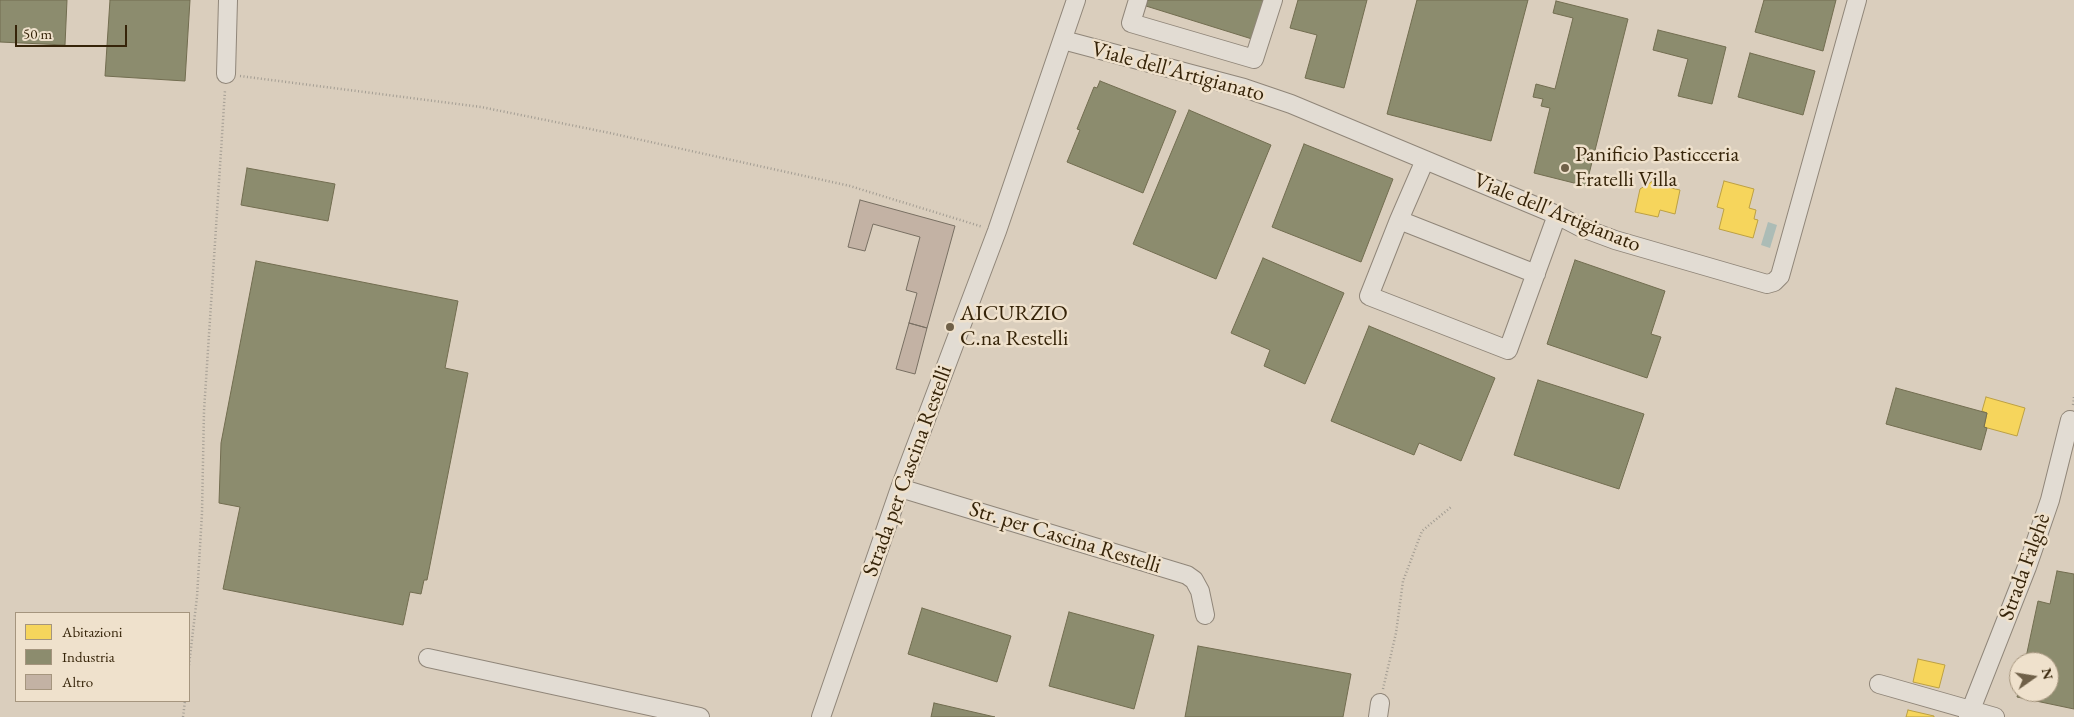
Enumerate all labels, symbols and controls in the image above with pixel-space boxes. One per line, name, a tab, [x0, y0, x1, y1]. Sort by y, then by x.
scale bar	[18, 15, 130, 47]
text: 50 m	[23, 24, 52, 43]
street label: Viale dell'Artigianato	[1088, 36, 1268, 108]
place label: Panificio Pasticceria Fratelli Villa	[1575, 142, 1739, 194]
marker: Panificio Pasticceria Fratelli Villa	[1559, 162, 1571, 174]
street label: Viale dell'Artigianato	[1469, 167, 1645, 259]
place label: AICURZIO C.na Restelli	[960, 301, 1068, 352]
marker: AICURZIO C.na Restelli	[944, 321, 956, 333]
street label: Strada per Cascina Restelli	[857, 362, 959, 580]
street label: Str. per Cascina Restelli	[966, 496, 1164, 580]
street label: Strada Falghè	[1993, 510, 2057, 624]
legend	[15, 612, 190, 702]
text: Abitazioni	[62, 622, 123, 641]
text: Industria	[62, 647, 115, 666]
north arrow	[2009, 652, 2059, 702]
text: N	[2038, 666, 2058, 681]
text: Altro	[62, 672, 93, 691]

